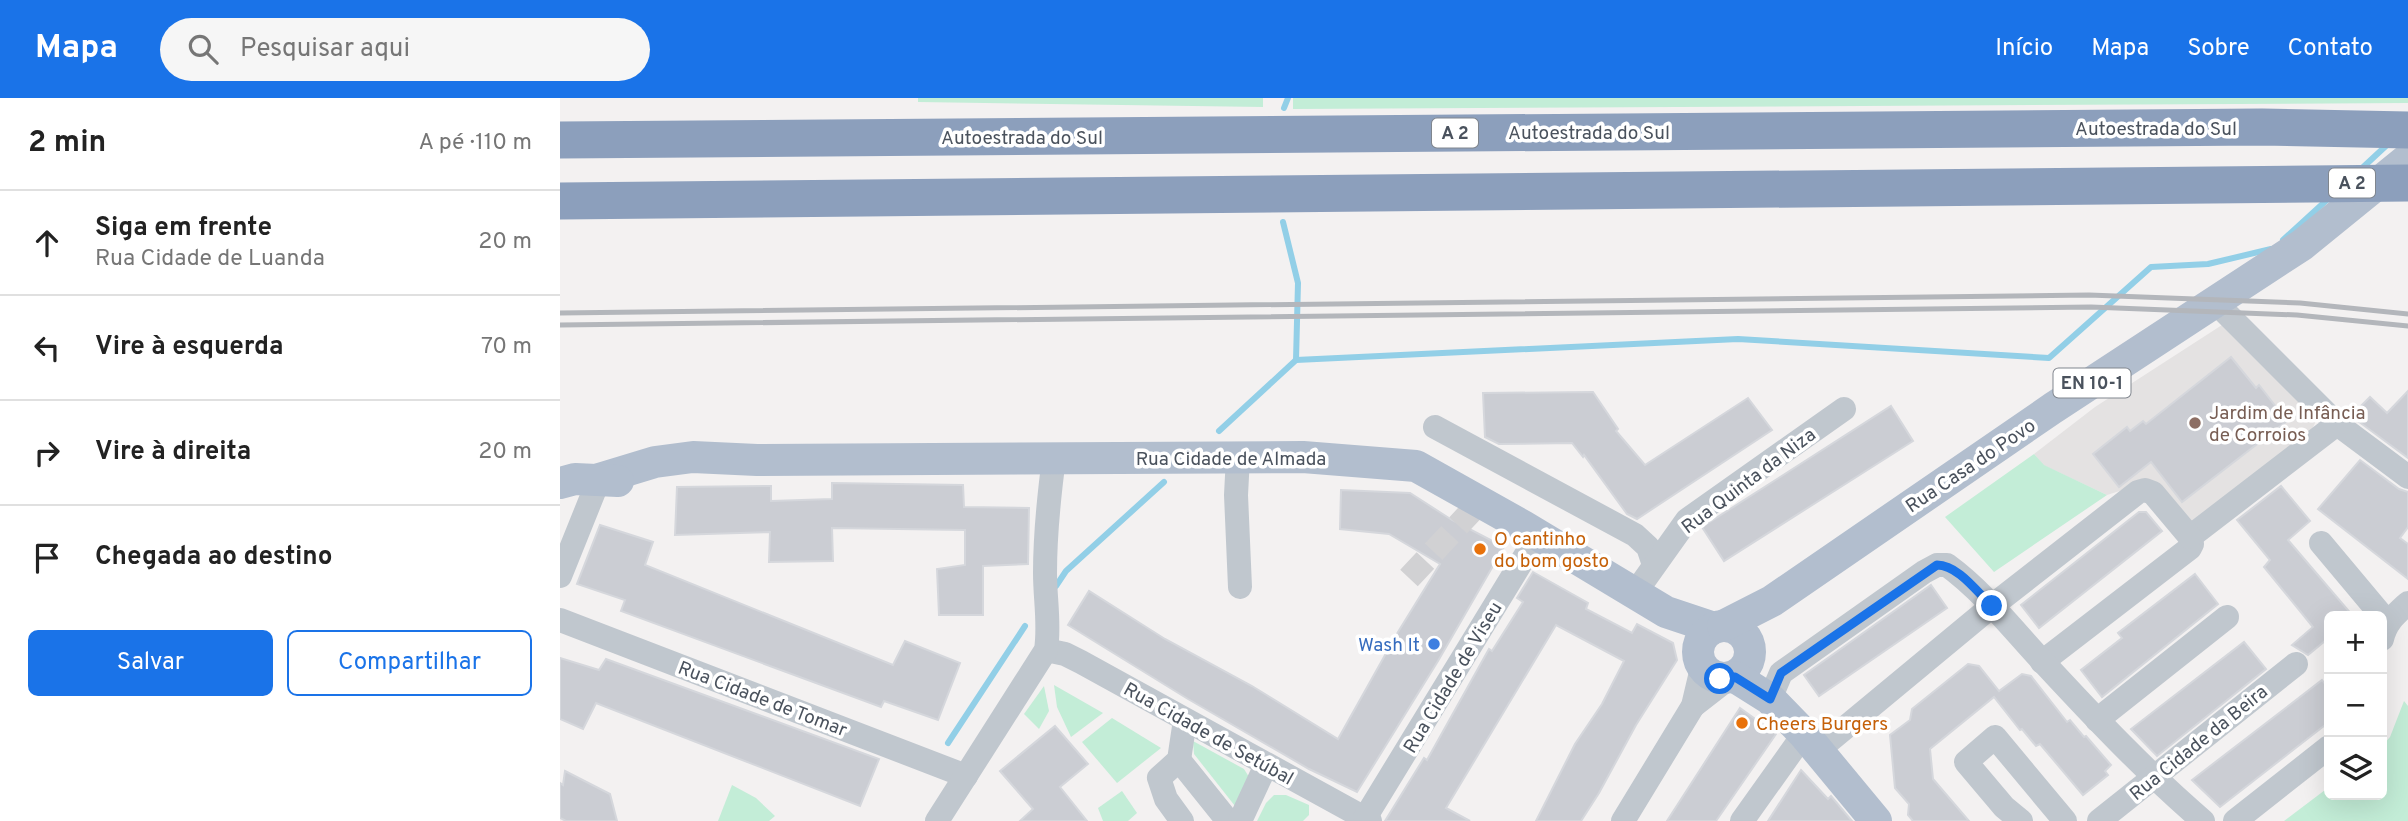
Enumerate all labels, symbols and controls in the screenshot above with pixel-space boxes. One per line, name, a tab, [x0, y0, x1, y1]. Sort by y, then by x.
search box	[160, 18, 650, 81]
text: Mapa	[35, 28, 118, 70]
icon: search	[184, 30, 222, 68]
text: Pesquisar aqui	[240, 33, 410, 66]
text: Início	[1995, 34, 2053, 64]
text: Mapa	[2091, 34, 2149, 64]
text: Sobre	[2187, 34, 2250, 64]
text: Contato	[2288, 34, 2373, 64]
road number: A 2	[1432, 118, 1478, 148]
street label: Autoestrada do Sul	[2075, 118, 2237, 142]
street label: Autoestrada do Sul	[1508, 122, 1670, 146]
text: 2 min	[28, 125, 106, 162]
street label: Autoestrada do Sul	[941, 127, 1103, 151]
text: A pé · 110 m	[419, 129, 532, 158]
road number: A 2	[2329, 168, 2375, 198]
text: Siga em frente	[95, 212, 272, 245]
icon: ahead	[28, 224, 66, 262]
text: 20 m	[478, 228, 532, 257]
text: Rua Cidade de Luanda	[95, 245, 325, 274]
icon: left	[28, 329, 66, 367]
text: Vire à esquerda	[95, 331, 283, 364]
text: 70 m	[481, 333, 532, 362]
road number: EN 10-1	[2054, 368, 2130, 398]
place label: Jardim de Infância de Corroios	[2209, 402, 2366, 448]
street label: Rua Casa do Povo	[1902, 414, 2041, 519]
marker: Jardim de Infância de Corroios	[2187, 415, 2203, 431]
street label: Rua Quinta da Niza	[1677, 423, 1821, 540]
icon: right	[28, 434, 66, 472]
text: Vire à direita	[95, 436, 251, 469]
text: 20 m	[478, 438, 532, 467]
street label: Rua Cidade de Almada	[1136, 448, 1326, 472]
place label: O cantinho do bom gosto	[1494, 528, 1609, 574]
icon: arrive	[28, 539, 66, 577]
text: Chegada ao destino	[95, 541, 332, 574]
marker: O cantinho do bom gosto	[1472, 541, 1488, 557]
route end	[1976, 590, 2007, 621]
street label: Rua Cidade de Viseu	[1399, 598, 1508, 758]
map controls	[2324, 611, 2387, 800]
button: +	[2324, 611, 2387, 674]
button: Salvar	[28, 630, 273, 696]
button: Compartilhar	[287, 630, 532, 696]
place label: Wash It	[1358, 634, 1420, 658]
marker: Wash It	[1426, 636, 1442, 652]
street label: Rua Cidade de Tomar	[674, 657, 851, 743]
route start	[1704, 663, 1735, 694]
button: −	[2324, 674, 2387, 737]
street label: Rua Cidade de Setúbal	[1119, 678, 1297, 792]
street label: Rua Cidade da Beira	[2125, 680, 2273, 807]
place label: Cheers Burgers	[1756, 713, 1888, 737]
marker: Cheers Burgers	[1734, 715, 1750, 731]
button: layers	[2324, 737, 2387, 800]

